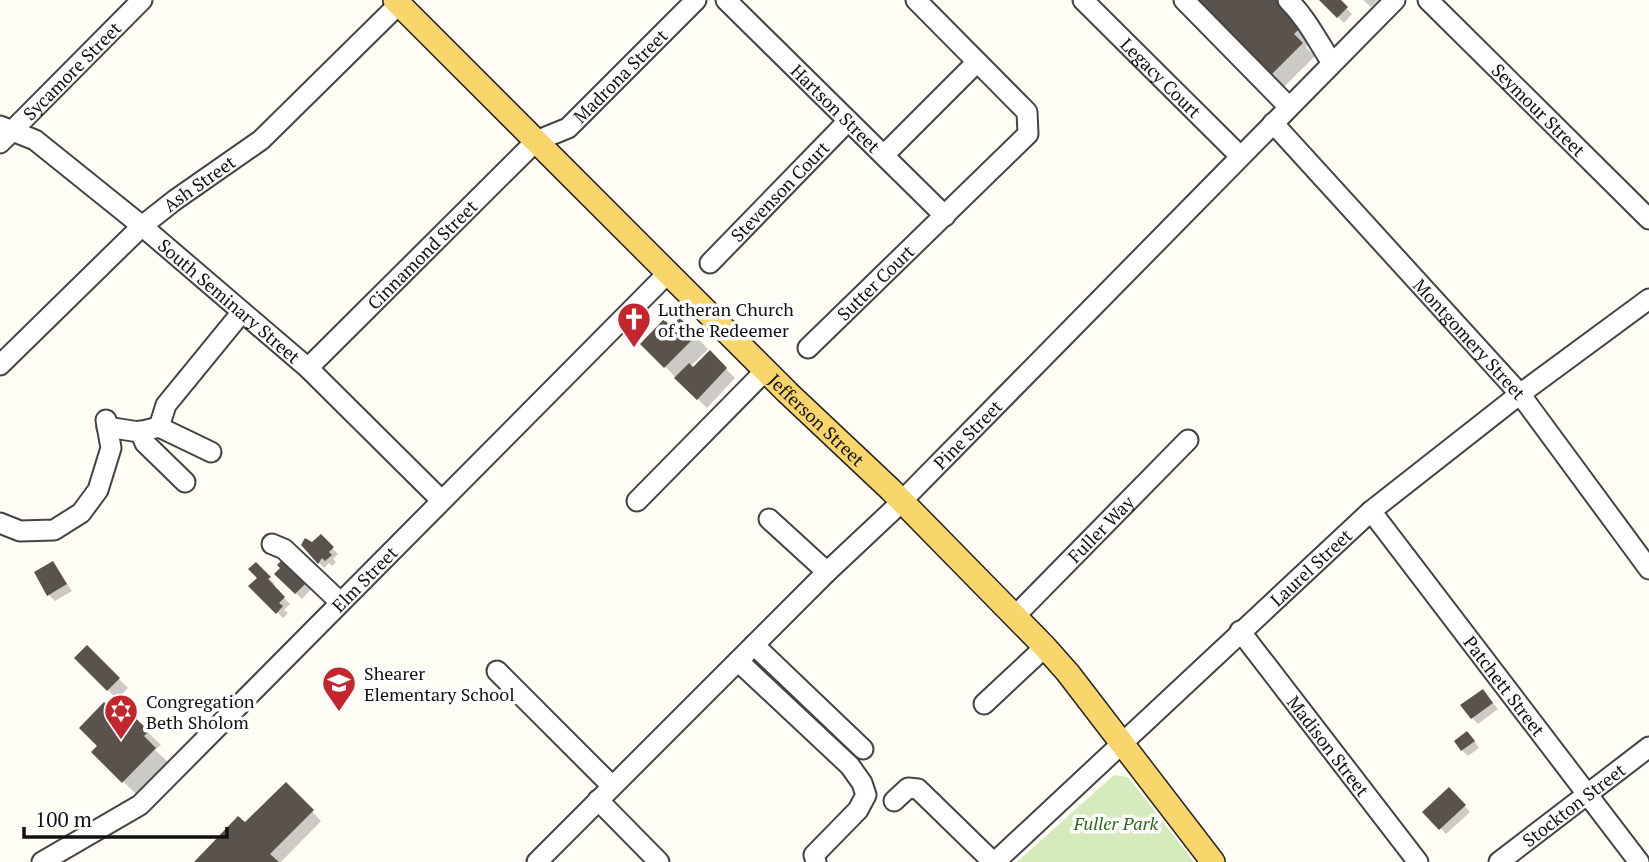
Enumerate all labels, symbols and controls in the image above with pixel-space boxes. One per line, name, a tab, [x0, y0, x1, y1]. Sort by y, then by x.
street label: Sycamore Street	[18, 16, 126, 125]
street label: Madrona Street	[568, 23, 673, 128]
street label: Legacy Court	[1116, 32, 1207, 123]
street label: Seymour Street	[1487, 58, 1591, 162]
street label: Hartson Street	[786, 59, 886, 158]
street label: Stevenson Court	[725, 136, 834, 247]
street label: Ash Street	[158, 149, 240, 217]
street label: Cinnamond Street	[362, 194, 483, 314]
street label: South Seminary Street	[153, 233, 306, 369]
street label: Sutter Court	[832, 239, 919, 326]
street label: Montgomery Street	[1408, 273, 1531, 405]
place label: Lutheran Church of the Redeemer	[658, 297, 794, 342]
church icon: Lutheran Church of the Redeemer	[615, 300, 653, 349]
street label: Jefferson Street	[763, 368, 870, 471]
street label: Pine Street	[928, 394, 1007, 474]
street label: Fuller Way	[1062, 490, 1140, 568]
street label: Laurel Street	[1265, 523, 1357, 611]
street label: Elm Street	[326, 540, 403, 617]
street label: Patchett Street	[1458, 631, 1551, 741]
place label: Shearer Elementary School	[364, 661, 515, 706]
school or university icon: Shearer Elementary School	[320, 664, 358, 713]
place label: Congregation Beth Sholom	[146, 689, 255, 734]
street label: Madison Street	[1282, 691, 1375, 801]
synagogue icon: Congregation Beth Sholom	[102, 692, 140, 741]
street label: Stockton Street	[1517, 757, 1630, 852]
scale bar	[24, 796, 228, 840]
text: 100 m	[35, 805, 92, 833]
park label: Fuller Park	[1073, 811, 1159, 835]

